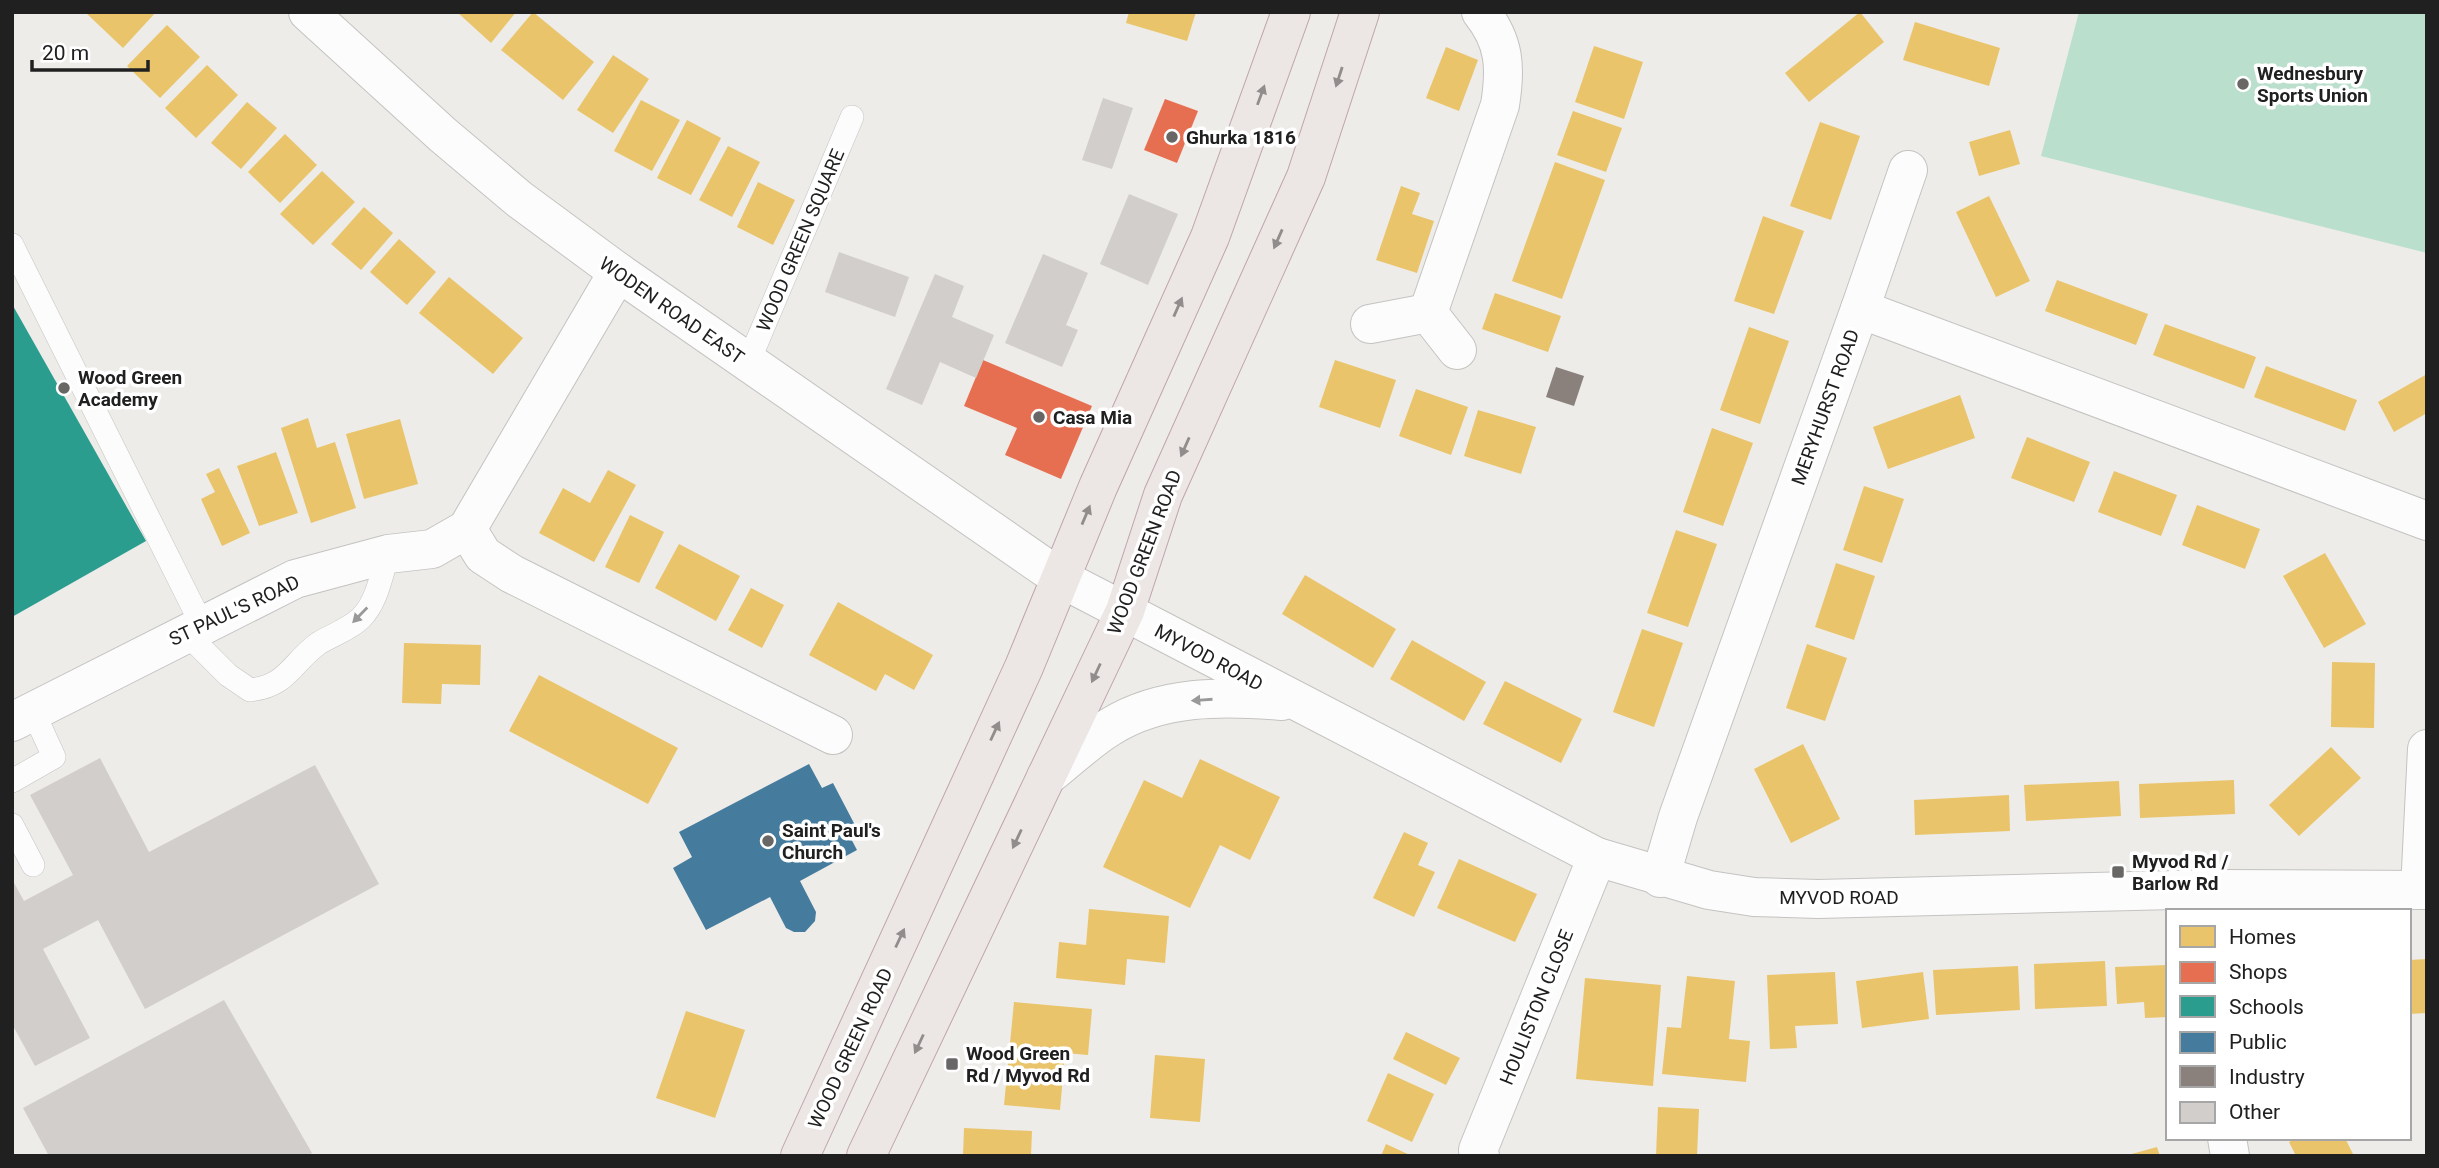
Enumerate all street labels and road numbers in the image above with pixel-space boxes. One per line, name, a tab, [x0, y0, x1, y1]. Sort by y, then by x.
street label: WOOD GREEN SQUARE	[752, 145, 849, 335]
street label: WODEN ROAD EAST	[595, 252, 749, 369]
street label: MERYHURST ROAD	[1787, 326, 1864, 488]
street label: WOOD GREEN ROAD	[1103, 467, 1186, 638]
street label: ST PAUL'S ROAD	[165, 570, 303, 651]
street label: MYVOD ROAD	[1151, 619, 1267, 696]
street label: MYVOD ROAD	[1779, 886, 1899, 909]
street label: HOULISTON CLOSE	[1495, 926, 1578, 1088]
street label: WOOD GREEN ROAD	[803, 964, 898, 1132]

